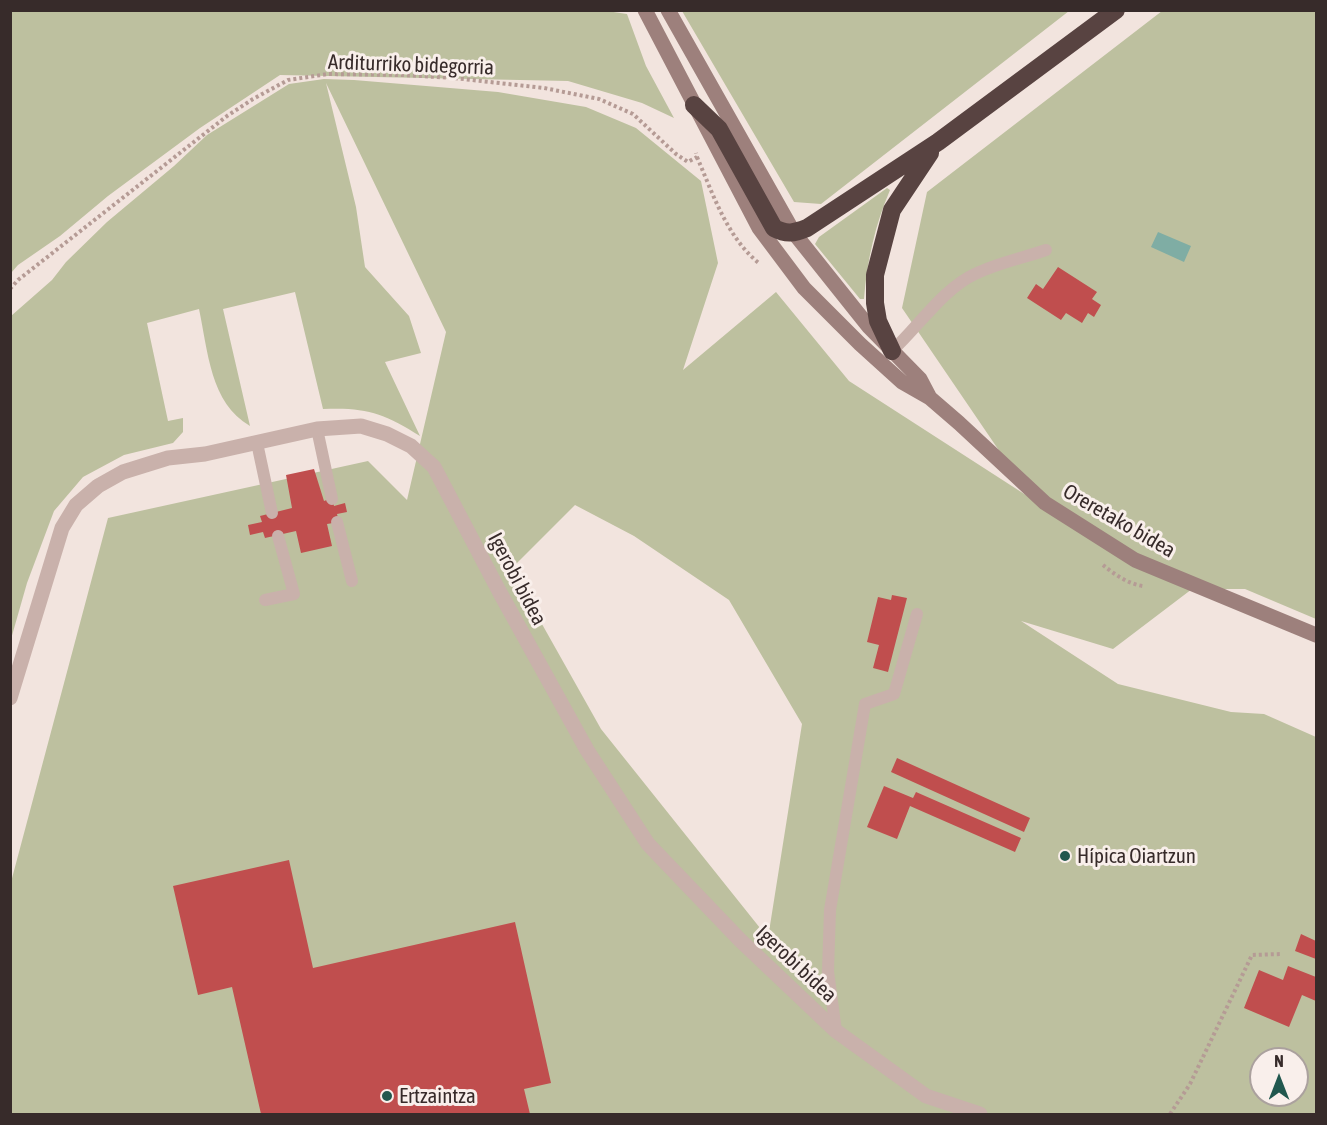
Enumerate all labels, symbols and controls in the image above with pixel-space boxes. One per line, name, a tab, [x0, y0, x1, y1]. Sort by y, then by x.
street label: Arditurriko bidegorria	[328, 50, 494, 80]
street label: Oreretako bidea	[1059, 479, 1179, 563]
street label: Igerobi bidea	[482, 528, 552, 630]
place label: Hípica Oiartzun	[1077, 843, 1196, 869]
marker: Hípica Oiartzun	[1058, 849, 1072, 863]
street label: Igerobi bidea	[750, 920, 842, 1008]
north arrow	[1249, 1047, 1309, 1107]
text: N	[1274, 1052, 1284, 1070]
place label: Ertzaintza	[399, 1083, 476, 1109]
marker: Ertzaintza	[380, 1089, 394, 1103]

